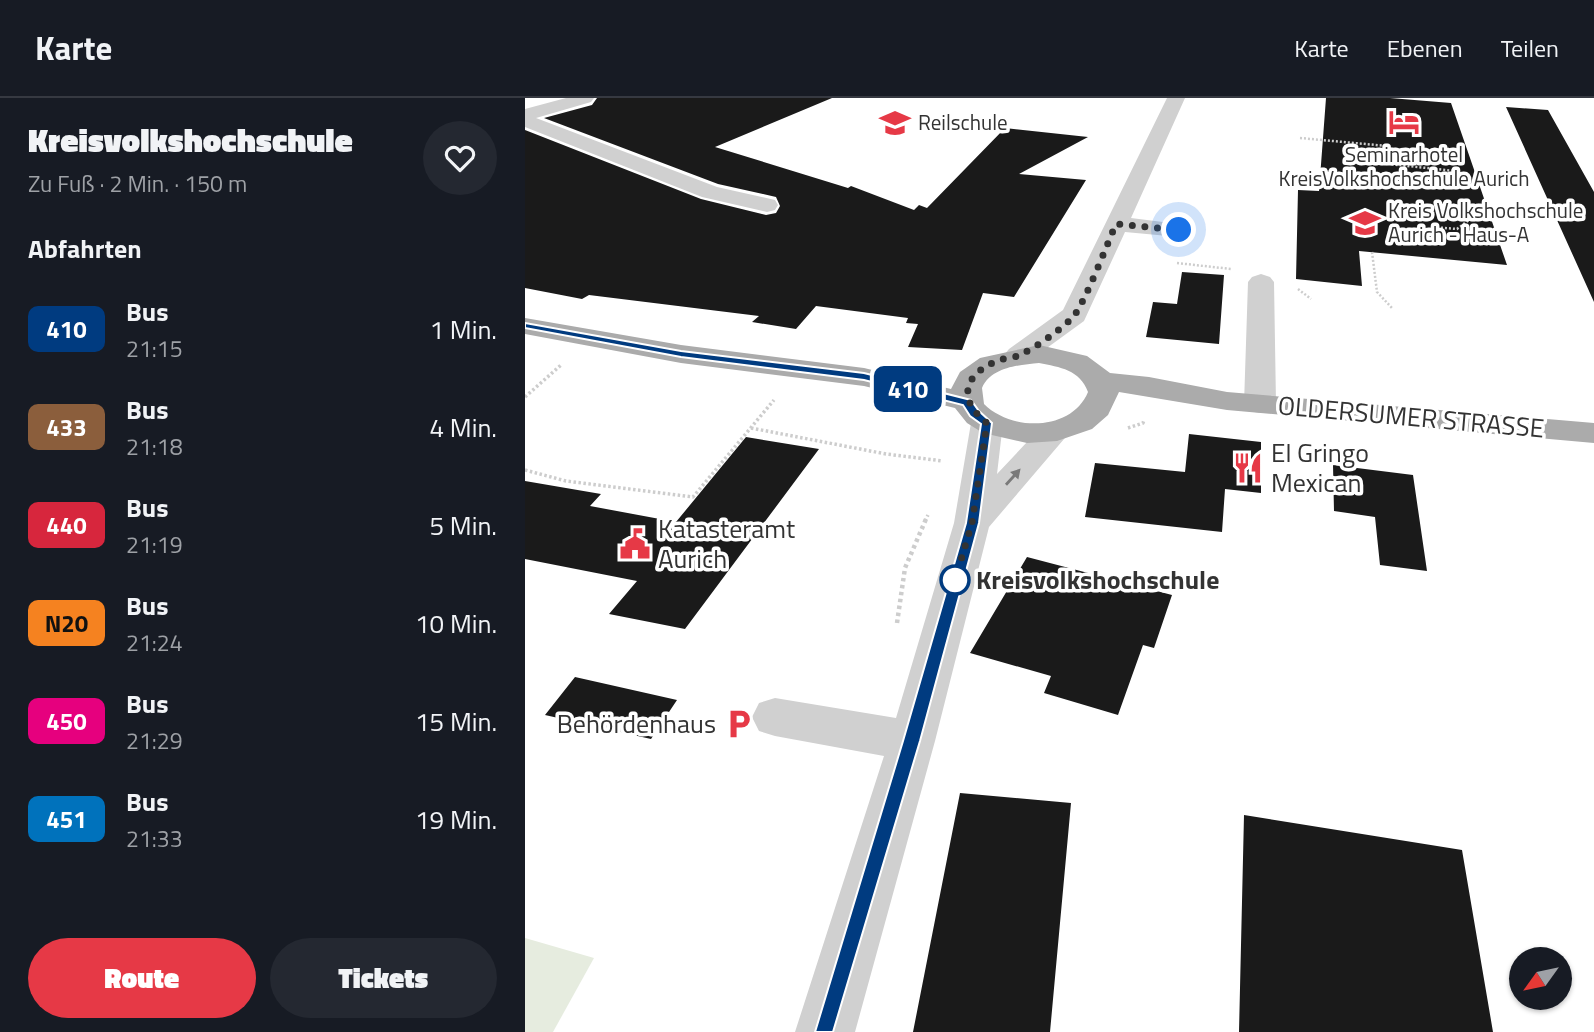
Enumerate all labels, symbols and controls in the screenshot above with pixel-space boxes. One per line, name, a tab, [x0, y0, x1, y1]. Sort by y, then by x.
text: Karte	[35, 23, 112, 73]
text: Karte	[1294, 30, 1349, 66]
text: Ebenen	[1387, 30, 1463, 66]
text: Teilen	[1501, 30, 1559, 66]
hotel icon: Seminarhotel KreisVolkshochschule Aurich	[1387, 105, 1421, 139]
school or university icon: Reilschule	[878, 106, 912, 140]
place label: Reilschule	[918, 106, 1008, 138]
text: Kreisvolkshochschule	[28, 115, 353, 165]
button: heart	[423, 121, 497, 195]
place label: Seminarhotel KreisVolkshochschule Aurich	[1279, 138, 1529, 194]
text: Zu Fuß · 2 Min. · 150 m	[28, 166, 247, 201]
place label: Kreis Volkshochschule Aurich - Haus-A	[1388, 194, 1583, 250]
school or university icon: Kreis Volkshochschule Aurich - Haus-A	[1348, 206, 1382, 240]
your location	[1161, 212, 1196, 247]
text: Abfahrten	[28, 229, 142, 268]
text: Bus	[126, 292, 168, 331]
text: 1 Min.	[430, 310, 497, 349]
text: 410	[46, 311, 87, 347]
text: 21:15	[126, 331, 183, 366]
line badge: 410	[868, 366, 948, 412]
text: 410	[888, 371, 928, 407]
street label: OLDERSUMER STRASSE	[1276, 385, 1546, 448]
text: Bus	[126, 390, 168, 429]
text: 4 Min.	[430, 408, 497, 447]
text: 433	[46, 409, 87, 445]
text: 21:18	[126, 429, 183, 464]
place label: El Gringo Mexican	[1271, 433, 1369, 502]
restaurant icon: El Gringo Mexican	[1231, 451, 1265, 485]
one-way arrow	[1004, 469, 1020, 486]
text: Bus	[126, 488, 168, 527]
text: 5 Min.	[430, 506, 497, 545]
text: 440	[46, 507, 87, 543]
place label: Katasteramt Aurich	[658, 509, 795, 578]
text: 21:19	[126, 527, 183, 562]
public building icon: Katasteramt Aurich	[618, 527, 652, 561]
place label: Kreisvolkshochschule	[976, 560, 1219, 599]
marker: Kreisvolkshochschule	[940, 565, 970, 595]
text: Bus	[126, 586, 168, 625]
text: 10 Min.	[415, 604, 497, 643]
text: N20	[45, 605, 88, 641]
text: 21:24	[126, 625, 183, 660]
text: Bus	[126, 684, 168, 723]
text: 15 Min.	[415, 702, 497, 741]
text: 450	[46, 703, 87, 739]
place label: Behördenhaus	[557, 704, 716, 743]
parking icon: Behördenhaus	[722, 707, 756, 741]
text: 21:29	[126, 723, 183, 758]
text: Bus	[126, 782, 168, 821]
text: 19 Min.	[415, 800, 497, 839]
text: 451	[46, 801, 87, 837]
text: 21:33	[126, 821, 183, 856]
button: Route	[28, 938, 256, 1018]
button: Tickets	[270, 938, 497, 1018]
north arrow	[1509, 947, 1571, 1010]
map controls	[1509, 947, 1572, 1010]

